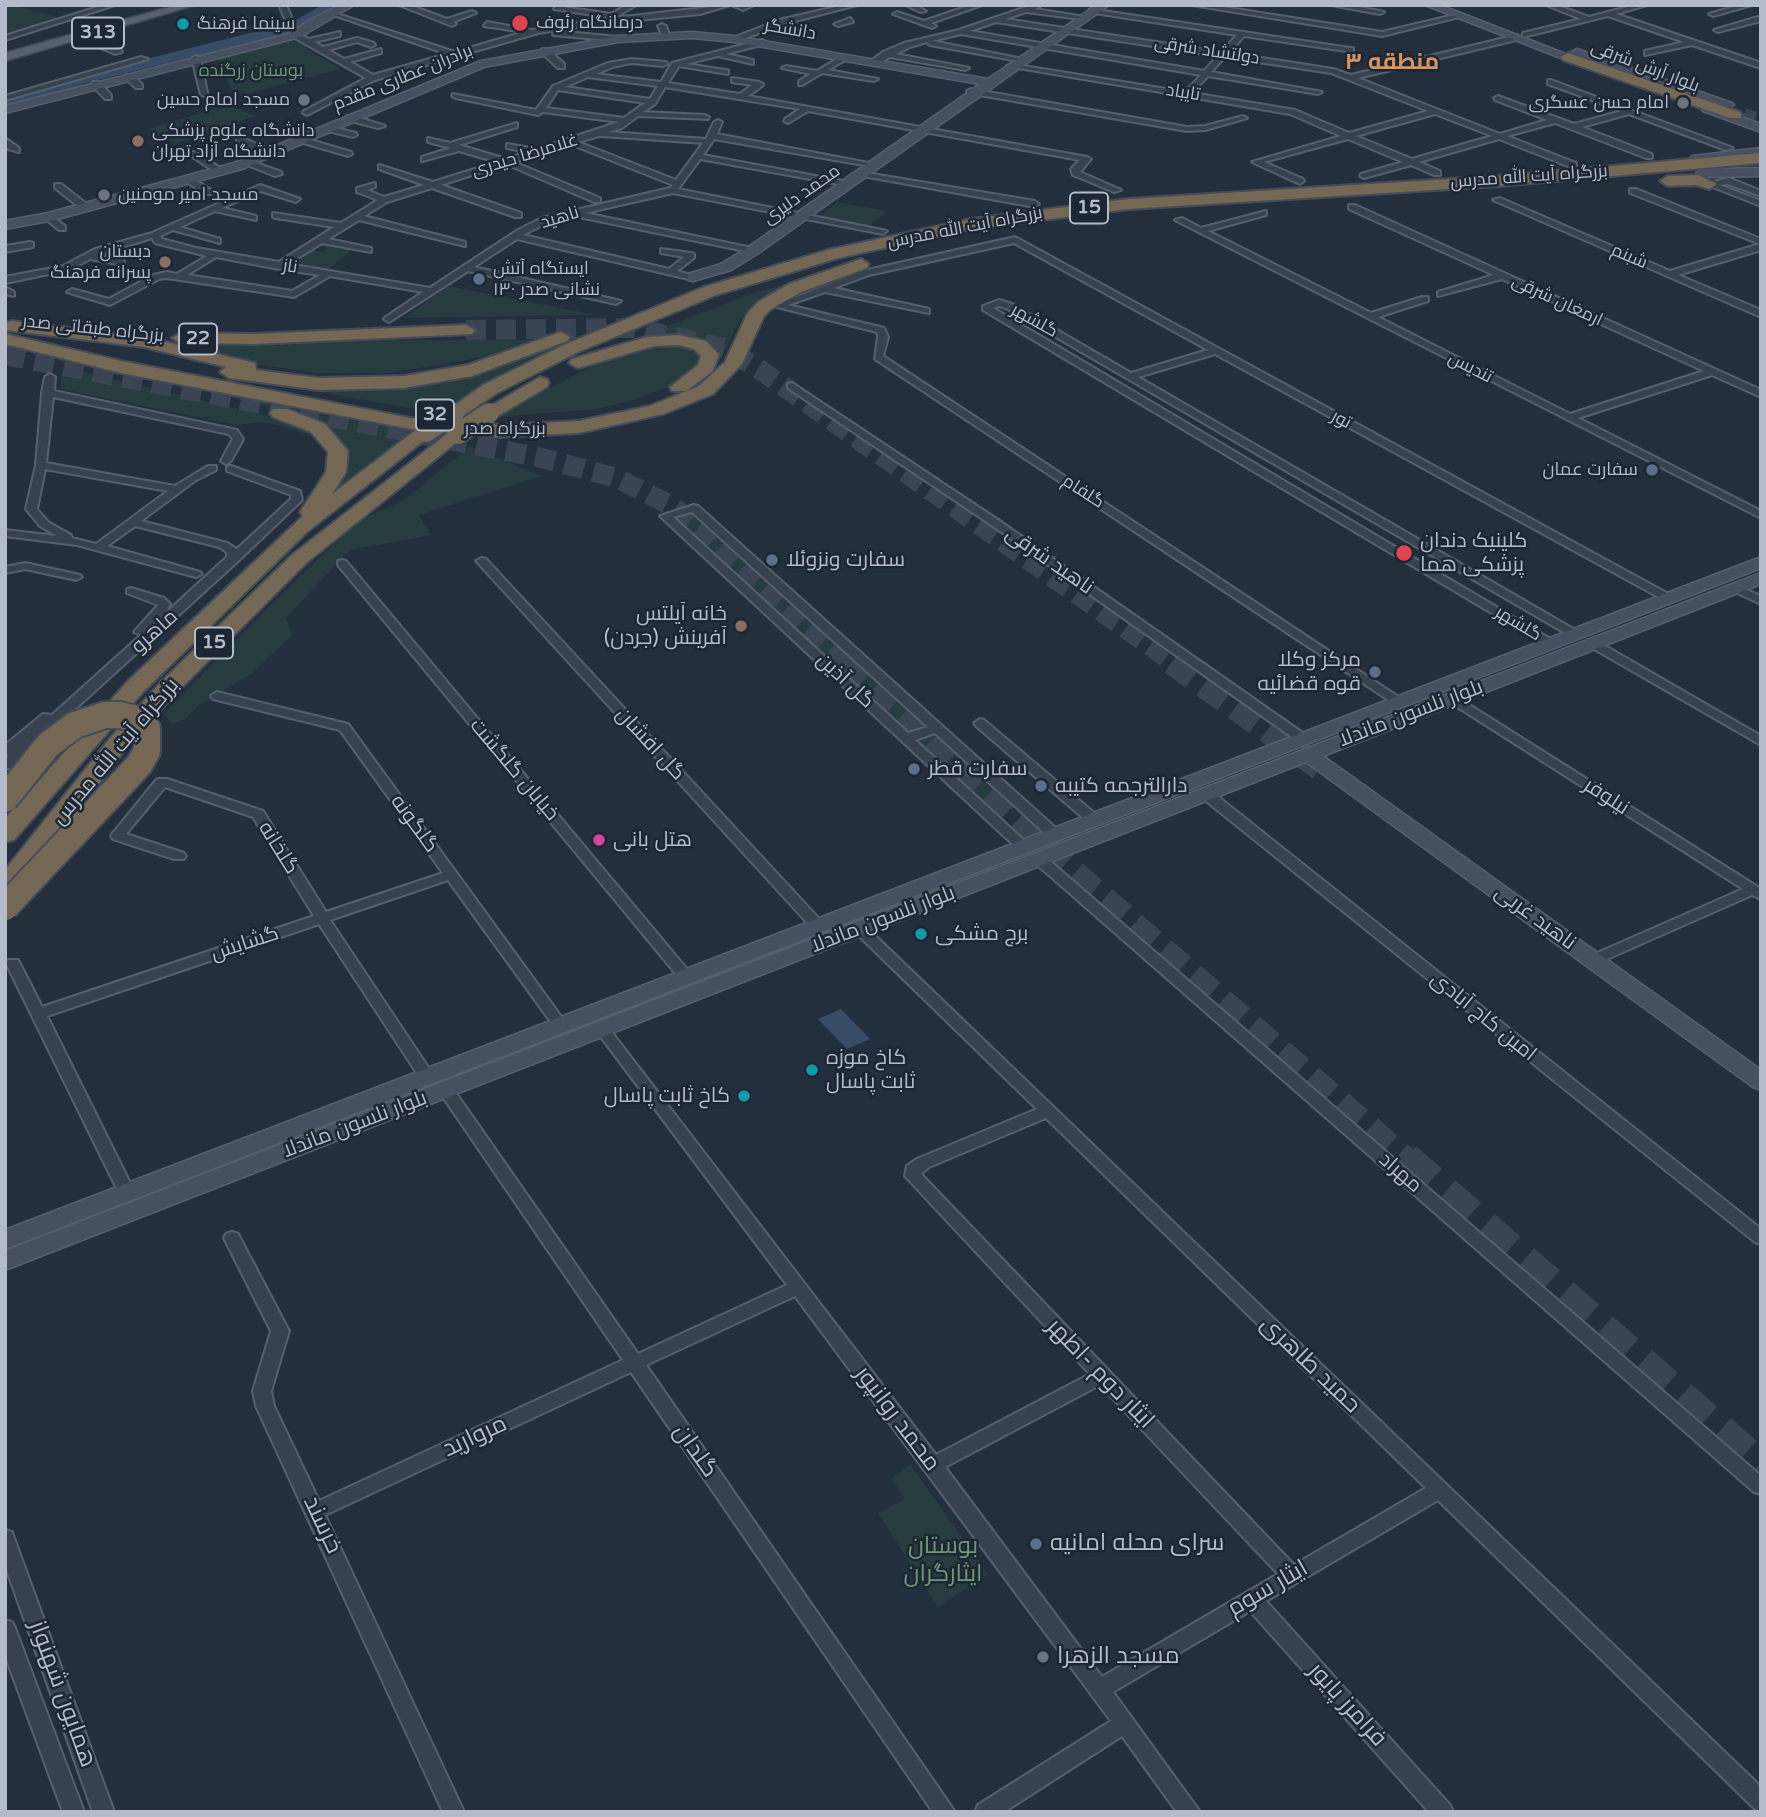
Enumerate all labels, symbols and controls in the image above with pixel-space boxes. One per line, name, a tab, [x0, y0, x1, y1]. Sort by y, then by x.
place label: درمانگاه رئوف	[536, 12, 643, 34]
place label: سینما فرهنگ	[197, 13, 295, 35]
marker: درمانگاه رئوف	[510, 13, 530, 33]
street label: دانشگر	[763, 15, 817, 45]
marker: سینما فرهنگ	[175, 16, 191, 32]
road number: 313	[72, 18, 124, 48]
street label: دولتشاد شرقی	[1153, 32, 1261, 70]
street label: بلوار آرش شرقی	[1588, 36, 1702, 98]
street label: برادران عطاری مقدم	[330, 40, 476, 116]
district label: منطقه ۳	[1345, 49, 1439, 77]
park label: بوستان زرگنده	[199, 60, 303, 82]
street label: تایباد	[1164, 80, 1202, 106]
place label: مسجد امام حسین	[157, 89, 290, 111]
marker: مسجد امام حسین	[296, 92, 312, 108]
place label: امام حسن عسگری	[1529, 92, 1669, 114]
marker: امام حسن عسگری	[1675, 95, 1691, 111]
place label: دانشگاه علوم پزشکی دانشگاه آزاد تهران	[152, 120, 314, 162]
street label: غلامرضا حیدری	[469, 130, 581, 182]
marker: دانشگاه علوم پزشکی دانشگاه آزاد تهران	[130, 133, 146, 149]
street label: محمد دلیری	[759, 161, 845, 229]
street label: بزرگراه آیت الله مدرس	[1450, 161, 1608, 193]
place label: مسجد امیر مومنین	[118, 184, 259, 206]
marker: مسجد امیر مومنین	[96, 187, 112, 203]
road number: 15	[1070, 192, 1108, 224]
street label: ناهید	[538, 202, 582, 234]
street label: بزرگراه آیت الله مدرس	[886, 202, 1044, 254]
street label: شبنم	[1608, 240, 1650, 274]
place label: دبستان پسرانه فرهنگ	[50, 241, 151, 284]
marker: دبستان پسرانه فرهنگ	[157, 254, 173, 270]
street label: ناز	[281, 255, 299, 279]
place label: ایستگاه آتش نشانی صدر ۱۳۰	[493, 258, 600, 300]
marker: ایستگاه آتش نشانی صدر ۱۳۰	[471, 271, 487, 287]
street label: ارمغان شرقی	[1508, 271, 1606, 331]
street label: گلشهر	[1007, 299, 1061, 343]
street label: بزرگراه طبقاتی صدر	[21, 311, 165, 347]
road number: 22	[179, 324, 217, 354]
street label: تندیس	[1444, 348, 1496, 388]
road number: 32	[416, 400, 454, 430]
street label: تور	[1327, 406, 1355, 434]
street label: بزرگراه صدر	[464, 418, 546, 440]
place label: سفارت عمان	[1543, 459, 1638, 481]
marker: سفارت عمان	[1644, 462, 1660, 478]
street label: گلفام	[1058, 470, 1108, 514]
street label: ناهید شرقی	[1000, 521, 1098, 601]
place label: کلینیک دندان پزشکی هما	[1420, 528, 1527, 578]
marker: کلینیک دندان پزشکی هما	[1394, 543, 1414, 563]
place label: سفارت ونزوئلا	[786, 547, 905, 573]
marker: سفارت ونزوئلا	[764, 552, 780, 568]
place label: خانه آیلتس آفرینش (جردن)	[604, 601, 727, 651]
street label: گلشهر	[1491, 602, 1545, 646]
street label: ماهرو	[126, 605, 184, 659]
marker: خانه آیلتس آفرینش (جردن)	[733, 618, 749, 634]
road number: 15	[195, 628, 233, 658]
place label: مرکز وکلا قوه قضائیه	[1258, 647, 1361, 697]
street label: گل آذین	[811, 648, 879, 714]
marker: مرکز وکلا قوه قضائیه	[1367, 664, 1383, 680]
street label: بزرگراه آیت الله مدرس	[47, 673, 185, 831]
street label: بلوار نلسون ماندلا	[1335, 675, 1487, 753]
street label: گل‌ افشان	[610, 702, 690, 786]
street label: خیابان گلگشت	[464, 714, 564, 826]
place label: سفارت قطر	[928, 756, 1027, 782]
marker: سفارت قطر	[906, 761, 922, 777]
place label: دارالترجمه کتیبه	[1055, 773, 1187, 799]
street label: نیلوفر	[1578, 773, 1634, 821]
marker: دارالترجمه کتیبه	[1033, 778, 1049, 794]
street label: گلگونه	[385, 790, 443, 858]
street label: گلخانه	[252, 817, 304, 879]
place label: هتل بانی	[613, 827, 692, 853]
marker: هتل بانی	[591, 832, 607, 848]
street label: ناهید غربی	[1489, 880, 1581, 956]
street label: بلوار نلسون ماندلا	[807, 881, 959, 959]
street label: گشایش	[208, 921, 282, 967]
place label: برج مشکی	[935, 921, 1028, 947]
marker: برج مشکی	[913, 926, 929, 942]
street label: امین کاج آبادی	[1425, 967, 1541, 1067]
place label: کاخ موزه ثابت پاسال	[826, 1045, 915, 1095]
marker: کاخ موزه ثابت پاسال	[804, 1062, 820, 1078]
place label: کاخ ثابت پاسال	[604, 1083, 730, 1109]
street label: بلوار نلسون ماندلا	[279, 1086, 431, 1164]
marker: کاخ ثابت پاسال	[736, 1088, 752, 1104]
street label: مهراد	[1373, 1147, 1427, 1199]
street label: حمید طاهری	[1254, 1310, 1366, 1420]
street label: ایثار دوم -اطهر	[1040, 1313, 1160, 1435]
street label: محمد روانپور	[848, 1361, 946, 1477]
street label: مروارید	[438, 1410, 512, 1464]
street label: گلدان	[666, 1419, 724, 1483]
street label: خرسند	[296, 1492, 348, 1558]
place label: سرای محله امانیه	[1050, 1530, 1224, 1558]
park label: بوستان ایثارگران	[903, 1533, 983, 1589]
marker: سرای محله امانیه	[1028, 1536, 1044, 1552]
street label: ایثار سوم	[1223, 1554, 1313, 1624]
street label: همایون شهنواز	[22, 1617, 102, 1771]
place label: مسجد الزهرا	[1057, 1643, 1180, 1671]
marker: مسجد الزهرا	[1035, 1649, 1051, 1665]
street label: فرامرز پایور	[1302, 1657, 1392, 1753]

